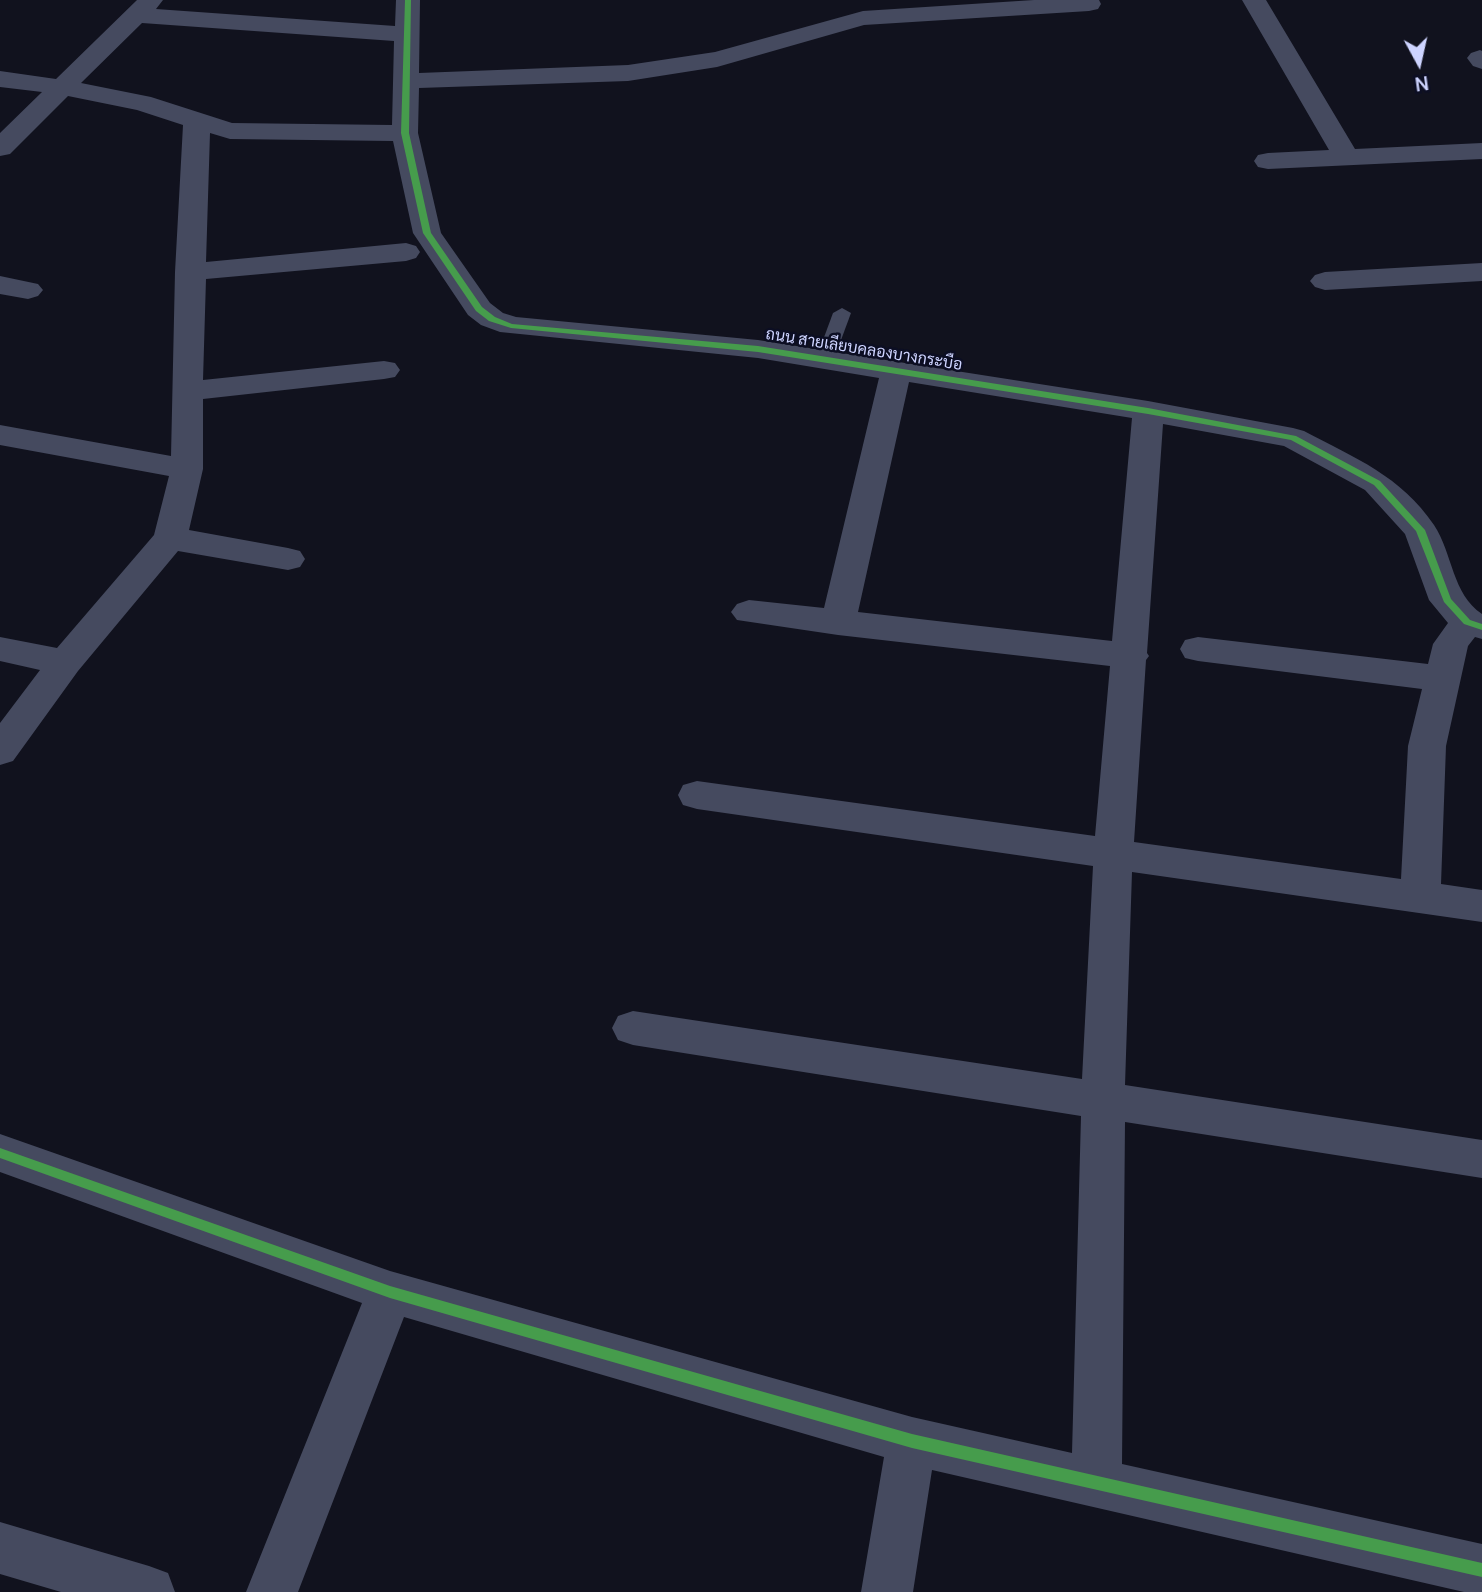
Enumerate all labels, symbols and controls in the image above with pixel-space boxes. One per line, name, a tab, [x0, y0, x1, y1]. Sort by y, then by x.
north arrow	[1384, 28, 1454, 98]
text: N	[1413, 70, 1430, 98]
street label: ถนน สายเลียบคลองบางกระบือ	[764, 325, 964, 375]

